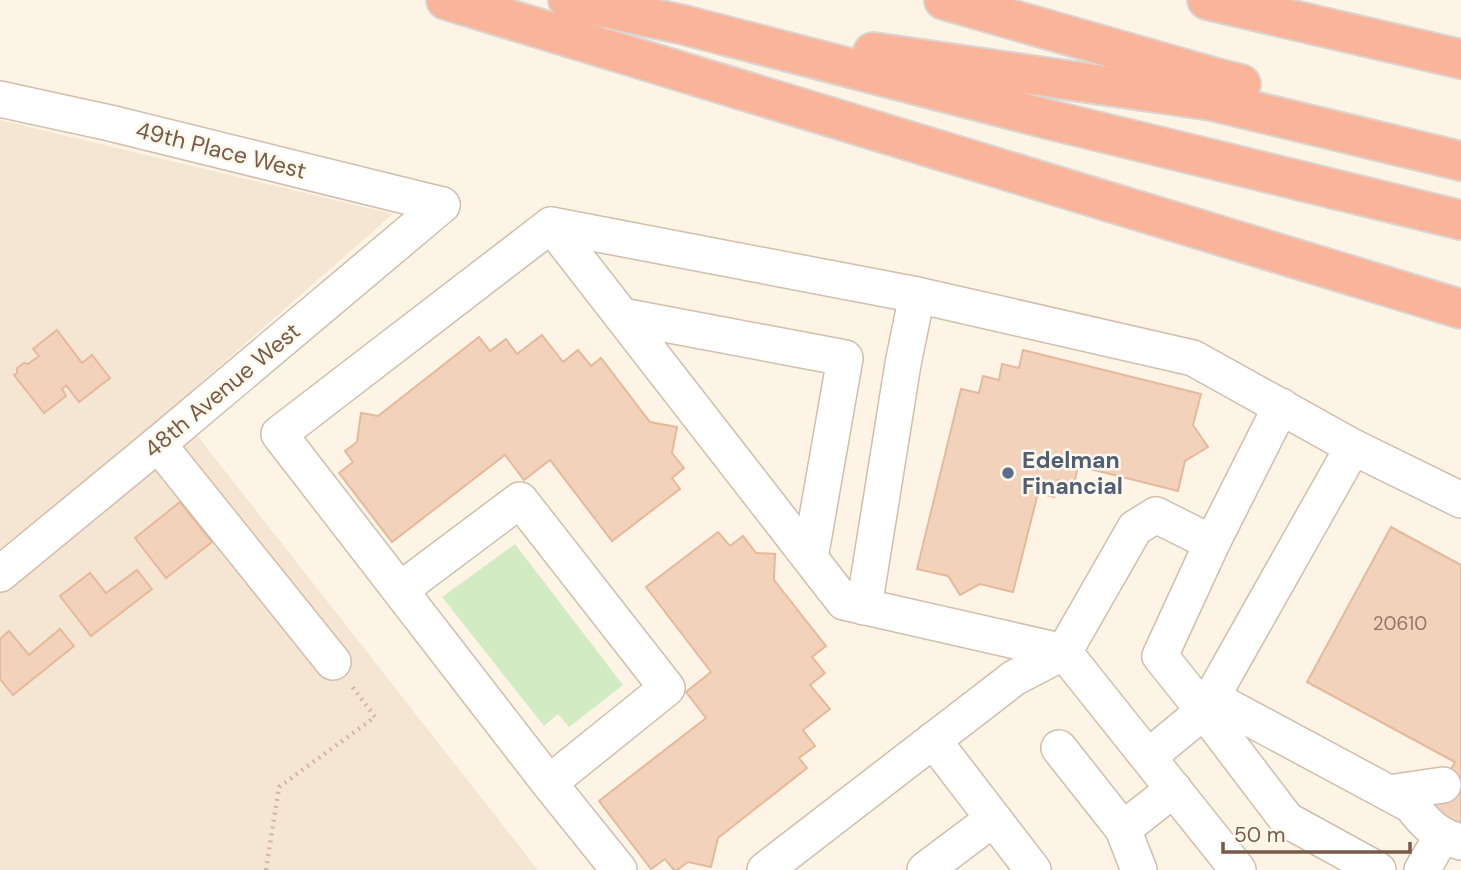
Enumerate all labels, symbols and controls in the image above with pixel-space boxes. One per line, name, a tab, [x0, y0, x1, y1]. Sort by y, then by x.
street label: 49th Place West	[133, 114, 309, 186]
street label: 48th Avenue West	[138, 316, 306, 464]
place label: Edelman Financial	[1022, 445, 1123, 501]
marker: Edelman Financial	[1000, 465, 1016, 481]
house number: 20610	[1373, 611, 1427, 636]
scale bar	[1223, 810, 1410, 854]
text: 50 m	[1234, 821, 1285, 849]

